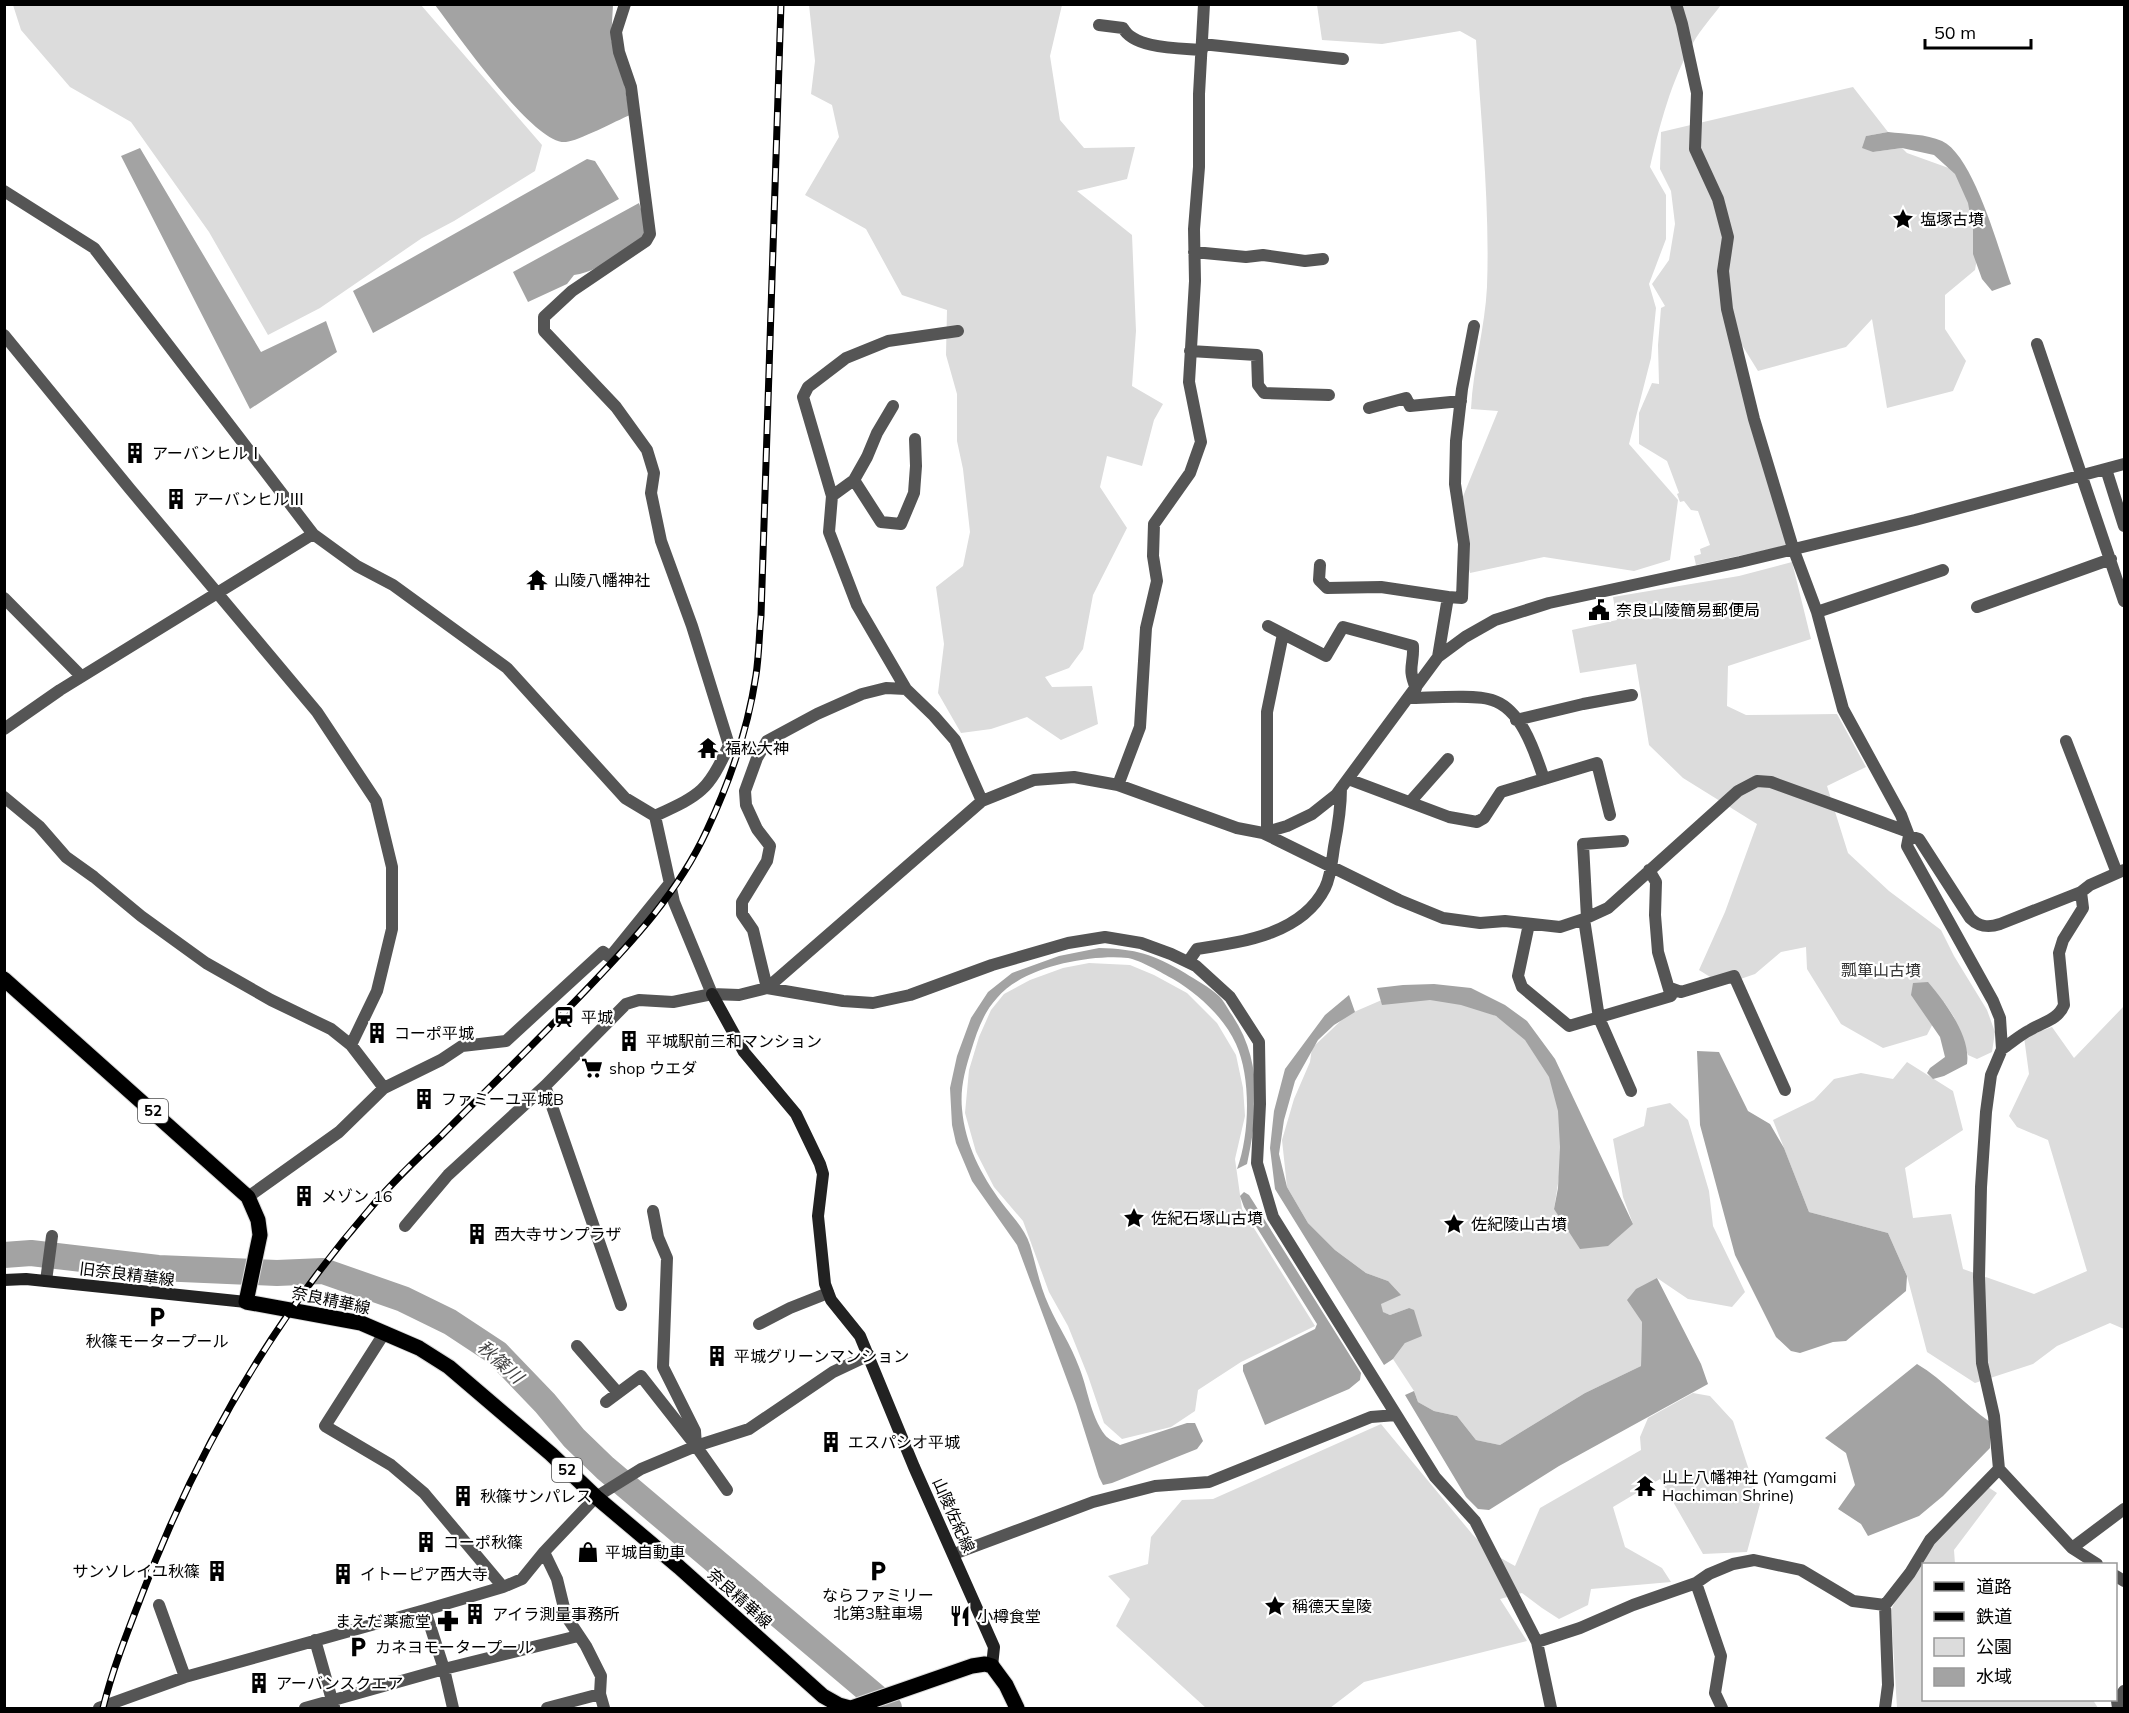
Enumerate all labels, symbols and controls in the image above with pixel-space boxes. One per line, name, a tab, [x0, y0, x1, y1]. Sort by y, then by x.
scale bar	[1925, 12, 2032, 50]
text: 50 m	[1934, 21, 1976, 44]
place icon: 塩塚古墳	[1891, 207, 1915, 231]
place label: 塩塚古墳	[1920, 209, 1984, 229]
building icon: アーバンヒルⅠ	[123, 441, 147, 465]
place label: アーバンヒルⅠ	[152, 443, 264, 463]
building icon: アーバンヒルⅢ	[164, 487, 188, 511]
place label: アーバンヒルⅢ	[193, 489, 305, 509]
temple icon: 山陵八幡神社	[525, 568, 549, 592]
place label: 山陵八幡神社	[554, 570, 650, 590]
public building icon: 奈良山陵簡易郵便局	[1587, 598, 1611, 622]
place label: 奈良山陵簡易郵便局	[1616, 600, 1760, 620]
temple icon: 福松大神	[696, 736, 720, 760]
place label: 福松大神	[725, 738, 789, 758]
park label: 瓢箪山古墳	[1841, 960, 1921, 980]
station icon: 平城	[552, 1005, 576, 1029]
place label: 平城	[581, 1007, 613, 1027]
building icon: コーポ平城	[365, 1021, 389, 1045]
place label: コーポ平城	[394, 1023, 474, 1043]
building icon: 平城駅前三和マンション	[617, 1029, 641, 1053]
place label: 平城駅前三和マンション	[646, 1031, 822, 1051]
supermarket icon: shop ウエダ	[580, 1056, 604, 1080]
place label: shop ウエダ	[609, 1058, 697, 1078]
building icon: ファミーユ平城B	[412, 1087, 436, 1111]
place label: ファミーユ平城B	[441, 1089, 564, 1109]
road number: 52	[138, 1099, 168, 1123]
building icon: メゾン 16	[292, 1184, 316, 1208]
place label: メゾン 16	[321, 1186, 392, 1206]
place icon: 佐紀石塚山古墳	[1122, 1206, 1146, 1230]
place label: 佐紀石塚山古墳	[1151, 1208, 1263, 1228]
place icon: 佐紀陵山古墳	[1442, 1212, 1466, 1236]
place label: 佐紀陵山古墳	[1471, 1214, 1567, 1234]
building icon: 西大寺サンプラザ	[465, 1222, 489, 1246]
place label: 西大寺サンプラザ	[494, 1224, 622, 1244]
street label: 旧奈良精華線	[78, 1258, 176, 1290]
street label: 奈良精華線	[290, 1282, 372, 1318]
parking icon: 秋篠モータープール	[145, 1305, 169, 1329]
place label: 秋篠モータープール	[85, 1331, 229, 1351]
water label: 秋篠川	[473, 1335, 530, 1390]
building icon: 平城グリーンマンション	[705, 1344, 729, 1368]
place label: 平城グリーンマンション	[734, 1346, 909, 1366]
building icon: エスパシオ平城	[819, 1430, 843, 1454]
place label: エスパシオ平城	[848, 1432, 960, 1452]
road number: 52	[552, 1458, 582, 1482]
place label: 山上八幡神社 (Yamgami Hachiman Shrine)	[1662, 1467, 1837, 1505]
street label: 山陵佐紀線	[929, 1474, 979, 1556]
temple icon: 山上八幡神社 (Yamgami Hachiman Shrine)	[1633, 1474, 1657, 1498]
building icon: 秋篠サンパレス	[451, 1484, 475, 1508]
place label: 秋篠サンパレス	[480, 1486, 592, 1506]
building icon: コーポ秋篠	[414, 1530, 438, 1554]
place label: コーポ秋篠	[443, 1532, 523, 1552]
shop icon: 平城自動車	[576, 1540, 600, 1564]
place label: 平城自動車	[605, 1542, 685, 1562]
building icon: サンソレイユ秋篠	[205, 1559, 229, 1583]
parking icon: ならファミリー 北第3駐車場	[866, 1559, 890, 1583]
place label: サンソレイユ秋篠	[72, 1561, 200, 1581]
building icon: イトーピア西大寺	[331, 1562, 355, 1586]
legend	[1922, 1563, 2117, 1701]
place label: イトーピア西大寺	[360, 1564, 488, 1584]
street label: 奈良精華線	[704, 1564, 776, 1632]
text: 道路	[1976, 1575, 2012, 1598]
place label: ならファミリー 北第3駐車場	[822, 1585, 934, 1623]
place icon: 稱德天皇陵	[1263, 1594, 1287, 1618]
place label: 稱德天皇陵	[1292, 1596, 1372, 1616]
building icon: アイラ測量事務所	[463, 1602, 487, 1626]
place label: アイラ測量事務所	[492, 1604, 619, 1624]
restaurant icon: 小樽食堂	[948, 1604, 972, 1628]
text: 鉄道	[1976, 1605, 2012, 1628]
place label: 小樽食堂	[977, 1606, 1041, 1626]
pharmacy icon: まえだ薬癒堂	[436, 1609, 460, 1633]
place label: まえだ薬癒堂	[335, 1611, 431, 1631]
parking icon: カネヨモータープール	[346, 1635, 370, 1659]
text: 公園	[1976, 1635, 2012, 1658]
place label: カネヨモータープール	[375, 1637, 534, 1657]
text: 水域	[1976, 1665, 2012, 1688]
building icon: アーバンスクエア	[247, 1671, 271, 1695]
place label: アーバンスクエア	[276, 1673, 403, 1693]

